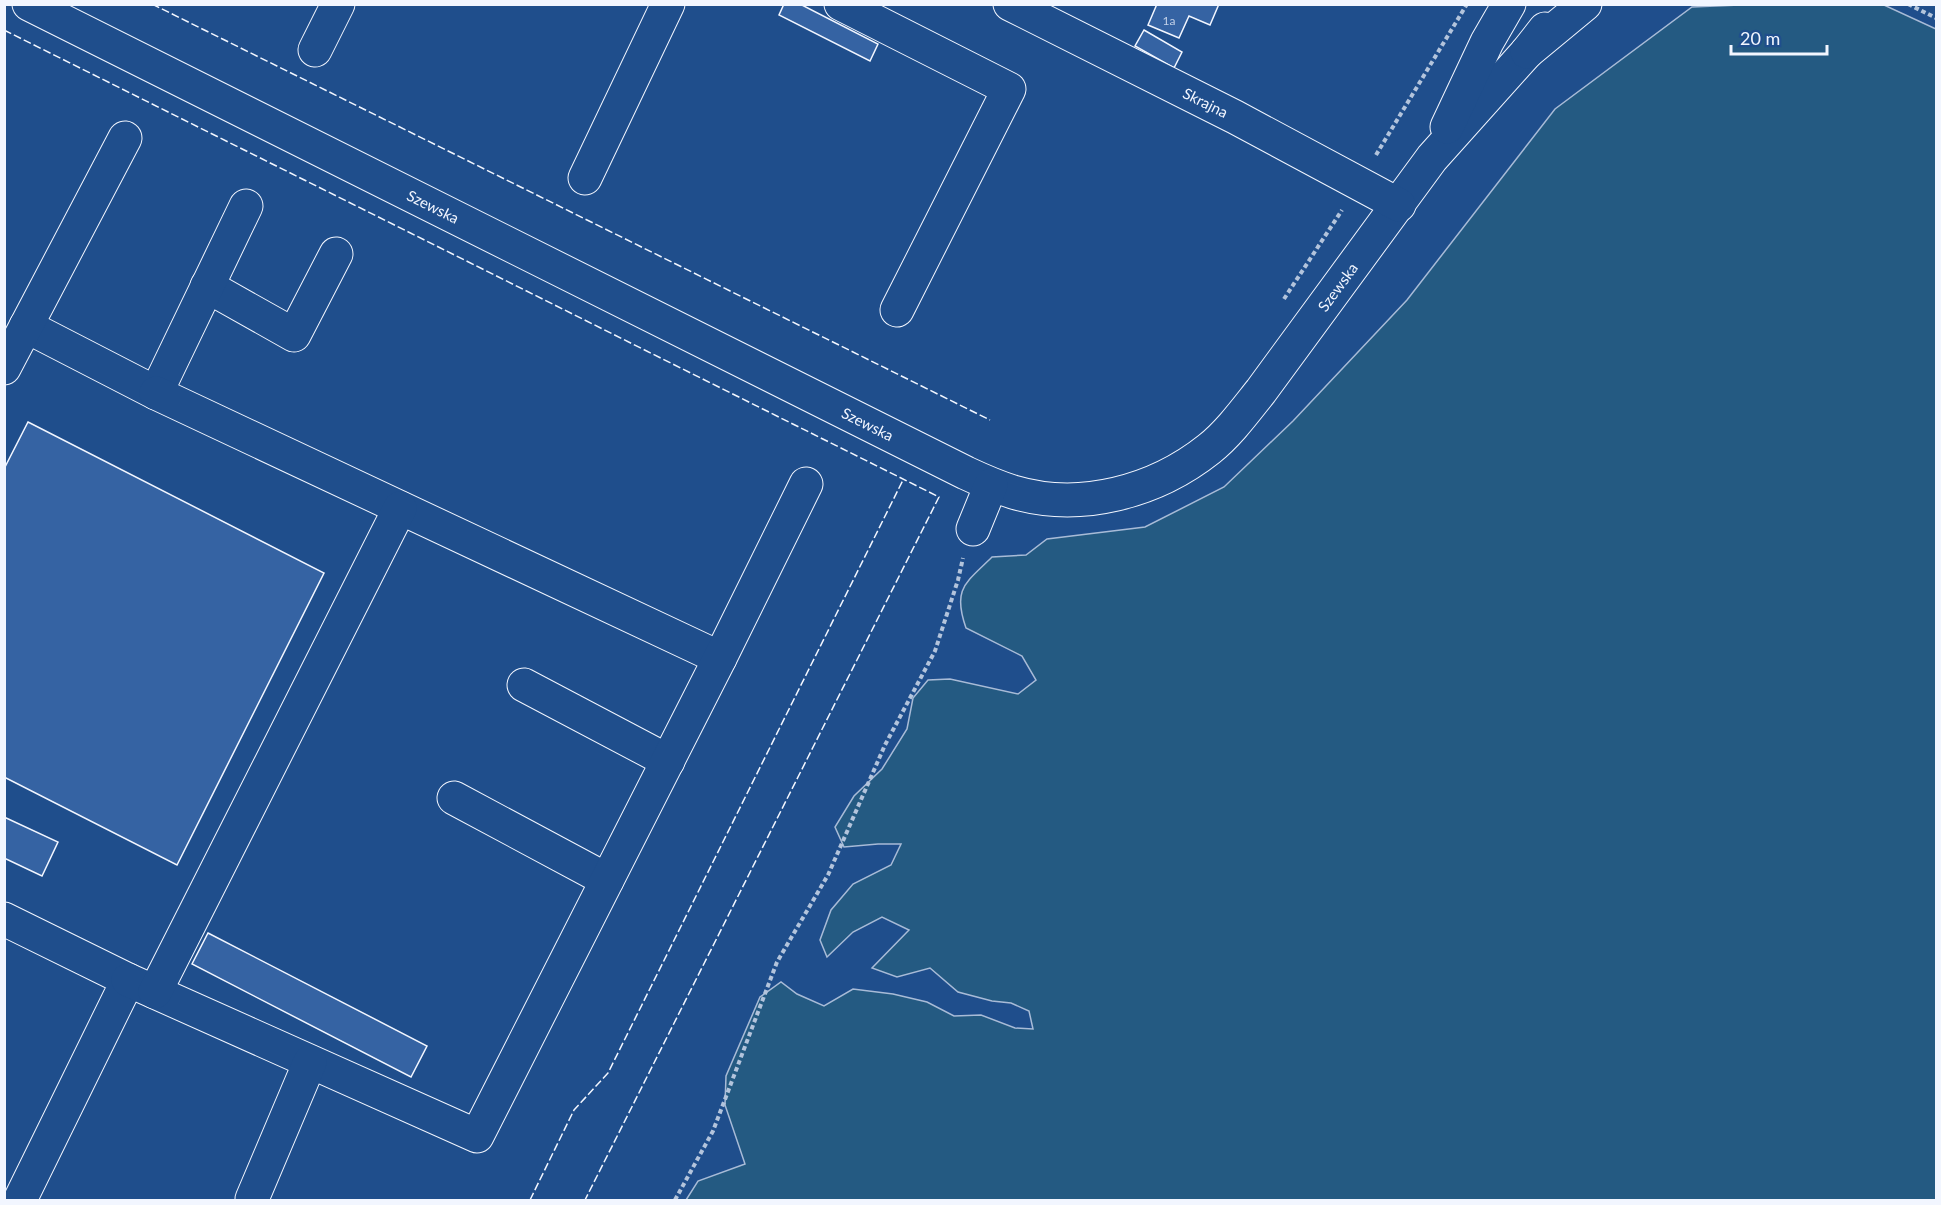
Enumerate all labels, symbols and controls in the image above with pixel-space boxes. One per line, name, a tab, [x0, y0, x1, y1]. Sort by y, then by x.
house number: 1a	[1163, 13, 1175, 28]
scale bar	[1731, 18, 1827, 56]
text: 20 m	[1740, 27, 1780, 49]
street label: Skrajna	[1180, 83, 1231, 121]
street label: Szewska	[404, 186, 462, 227]
street label: Szewska	[1314, 259, 1361, 315]
street label: Szewska	[839, 403, 897, 444]

